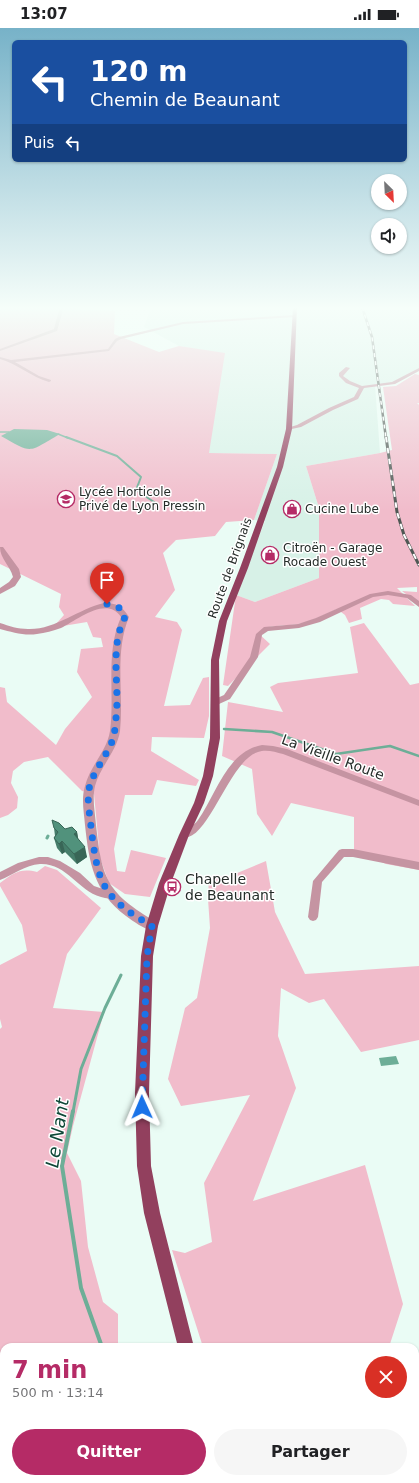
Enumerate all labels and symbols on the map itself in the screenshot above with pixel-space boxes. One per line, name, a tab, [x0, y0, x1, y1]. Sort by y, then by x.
north arrow	[371, 174, 407, 210]
place label: Lycée Horticole Privé de Lyon Pressin	[79, 485, 205, 513]
school or university icon: Lycée Horticole Privé de Lyon Pressin	[56, 489, 76, 509]
shop icon: Cucine Lube	[282, 499, 302, 519]
place label: Cucine Lube	[305, 502, 379, 516]
street label: Route de Brignais	[205, 516, 255, 620]
place label: Citroën - Garage Rocade Ouest	[283, 541, 382, 569]
shop icon: Citroën - Garage Rocade Ouest	[260, 545, 280, 565]
pin	[90, 563, 124, 604]
street label: La Vieille Route	[280, 731, 386, 783]
place label: Chapelle de Beaunant	[185, 871, 275, 903]
bus stop icon: Chapelle de Beaunant	[162, 877, 182, 897]
position arrow	[121, 1086, 163, 1128]
water label: Le Nant	[41, 1096, 73, 1169]

